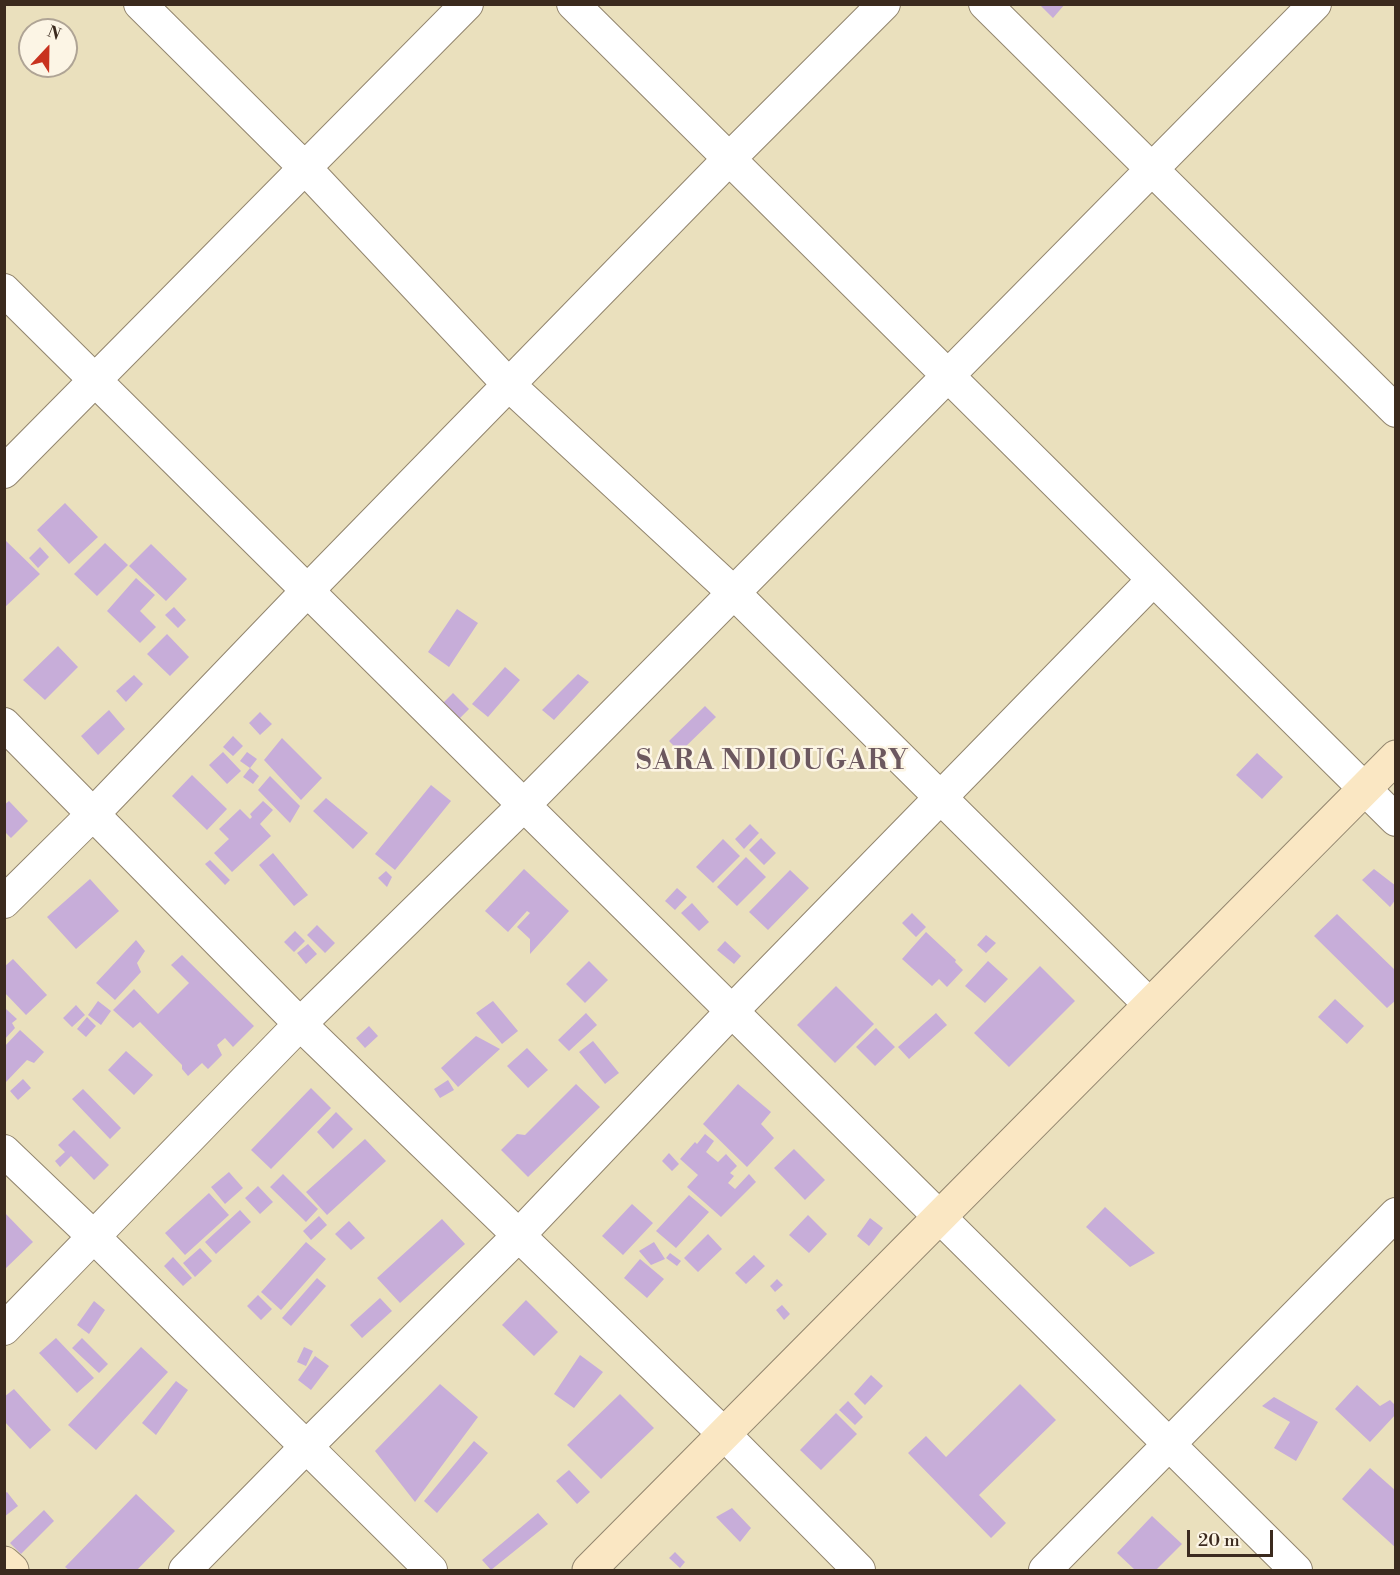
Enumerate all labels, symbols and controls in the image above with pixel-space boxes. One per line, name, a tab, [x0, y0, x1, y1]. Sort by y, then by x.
north arrow	[18, 18, 78, 78]
text: N	[44, 22, 64, 45]
district label: SARA NDIOUGARY	[636, 747, 910, 779]
scale bar	[1190, 1518, 1276, 1556]
text: 20 m	[1198, 1529, 1240, 1552]

